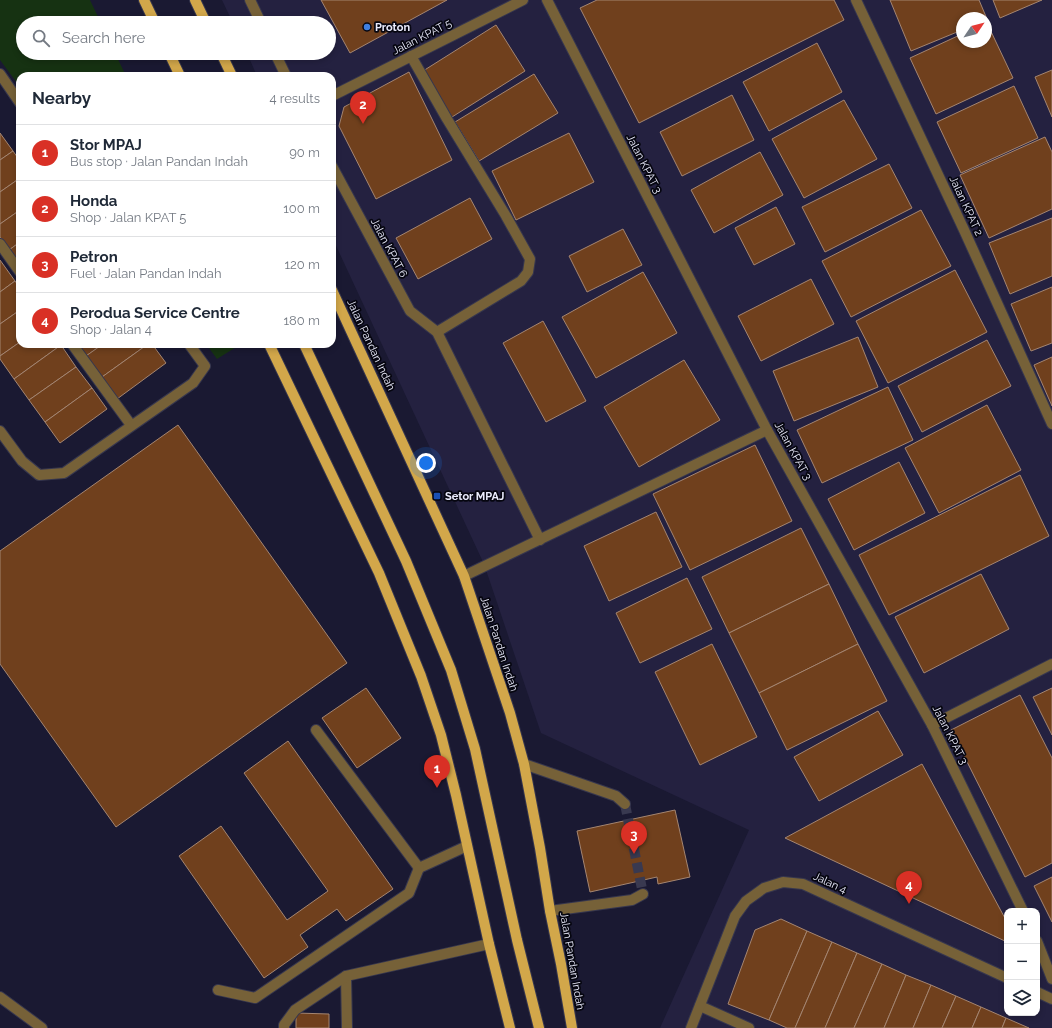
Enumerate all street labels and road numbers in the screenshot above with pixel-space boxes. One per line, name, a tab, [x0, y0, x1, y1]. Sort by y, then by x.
street label: Jalan KPAT 5	[390, 17, 454, 57]
street label: Jalan KPAT 3	[624, 132, 664, 196]
street label: Jalan KPAT 2	[947, 174, 986, 238]
street label: Jalan KPAT 6	[368, 216, 410, 280]
street label: Jalan Pandan Indah	[344, 297, 398, 393]
street label: Jalan KPAT 3	[772, 420, 814, 482]
street label: Jalan Pandan Indah	[478, 595, 520, 693]
street label: Jalan KPAT 3	[930, 703, 970, 767]
street label: Jalan 4	[811, 870, 849, 896]
street label: Jalan Pandan Indah	[557, 911, 587, 1011]

